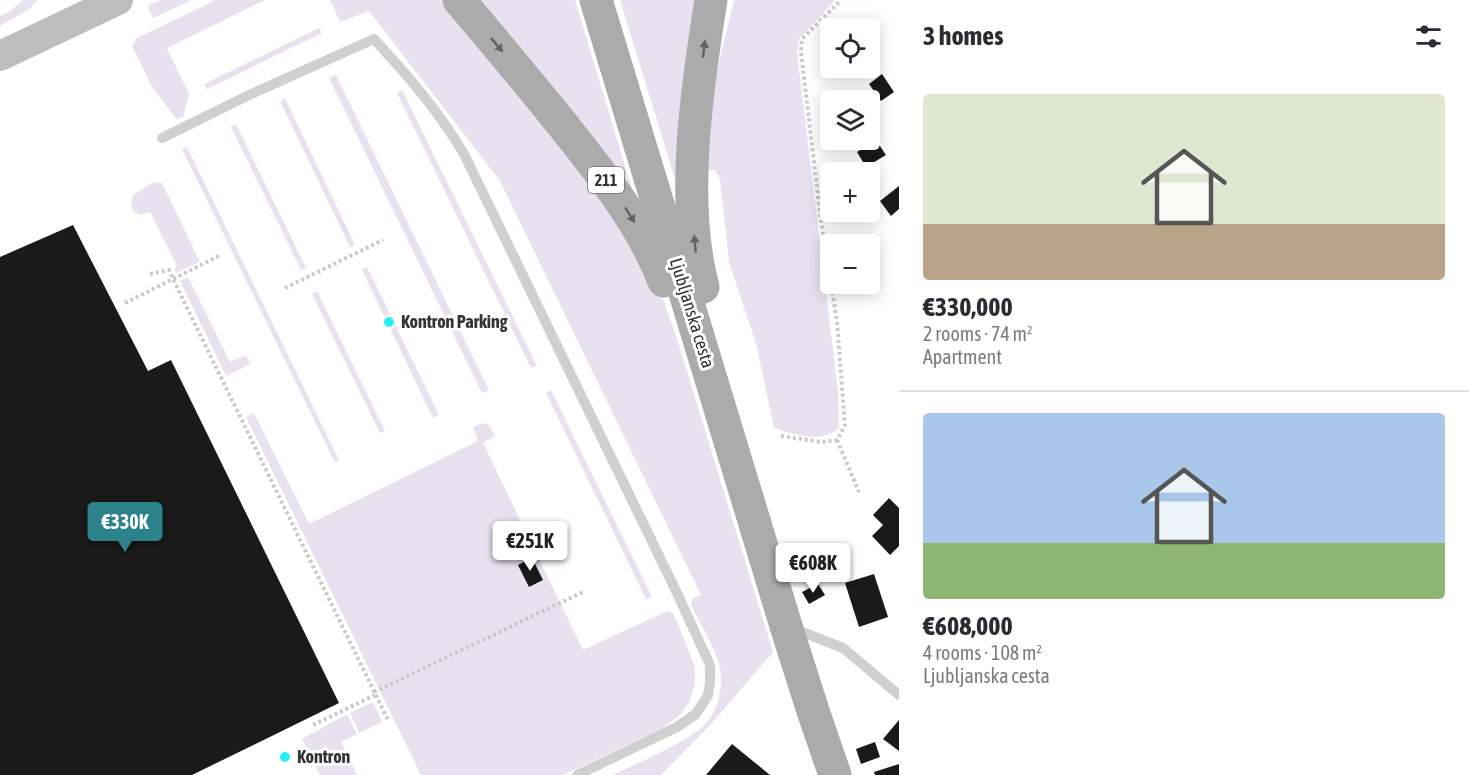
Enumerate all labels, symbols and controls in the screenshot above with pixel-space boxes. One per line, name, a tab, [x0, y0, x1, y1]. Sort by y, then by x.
map controls	[820, 18, 880, 294]
button: locate	[820, 18, 880, 78]
icon: filters	[1412, 20, 1445, 53]
text: 3 homes	[923, 21, 1003, 51]
one-way arrow	[490, 37, 503, 52]
one-way arrow	[699, 40, 709, 59]
button: layers	[820, 90, 880, 150]
icon: home	[1130, 133, 1238, 241]
button: +	[820, 162, 880, 222]
road number: 211	[588, 167, 624, 193]
one-way arrow	[624, 207, 635, 223]
one-way arrow	[690, 234, 700, 253]
button: −	[820, 234, 880, 294]
street label: Ljubljanska cesta	[666, 255, 719, 371]
text: €330,000	[923, 292, 1013, 322]
place label: Kontron Parking	[401, 311, 508, 332]
marker: Kontron Parking	[382, 315, 396, 329]
text: 2 rooms · 74 m²	[923, 322, 1033, 345]
text: Apartment	[923, 345, 1002, 368]
icon: home	[1130, 452, 1238, 560]
pin: €330K	[83, 502, 167, 553]
text: €330K	[102, 510, 149, 533]
pin: €251K	[488, 521, 572, 572]
text: €251K	[507, 529, 554, 552]
pin: €608K	[771, 543, 855, 594]
text: €608K	[790, 551, 837, 574]
text: €608,000	[923, 611, 1013, 641]
text: 4 rooms · 108 m²	[923, 641, 1042, 664]
text: Ljubljanska cesta	[923, 664, 1050, 687]
place label: Kontron	[297, 746, 351, 767]
marker: Kontron	[278, 750, 292, 764]

